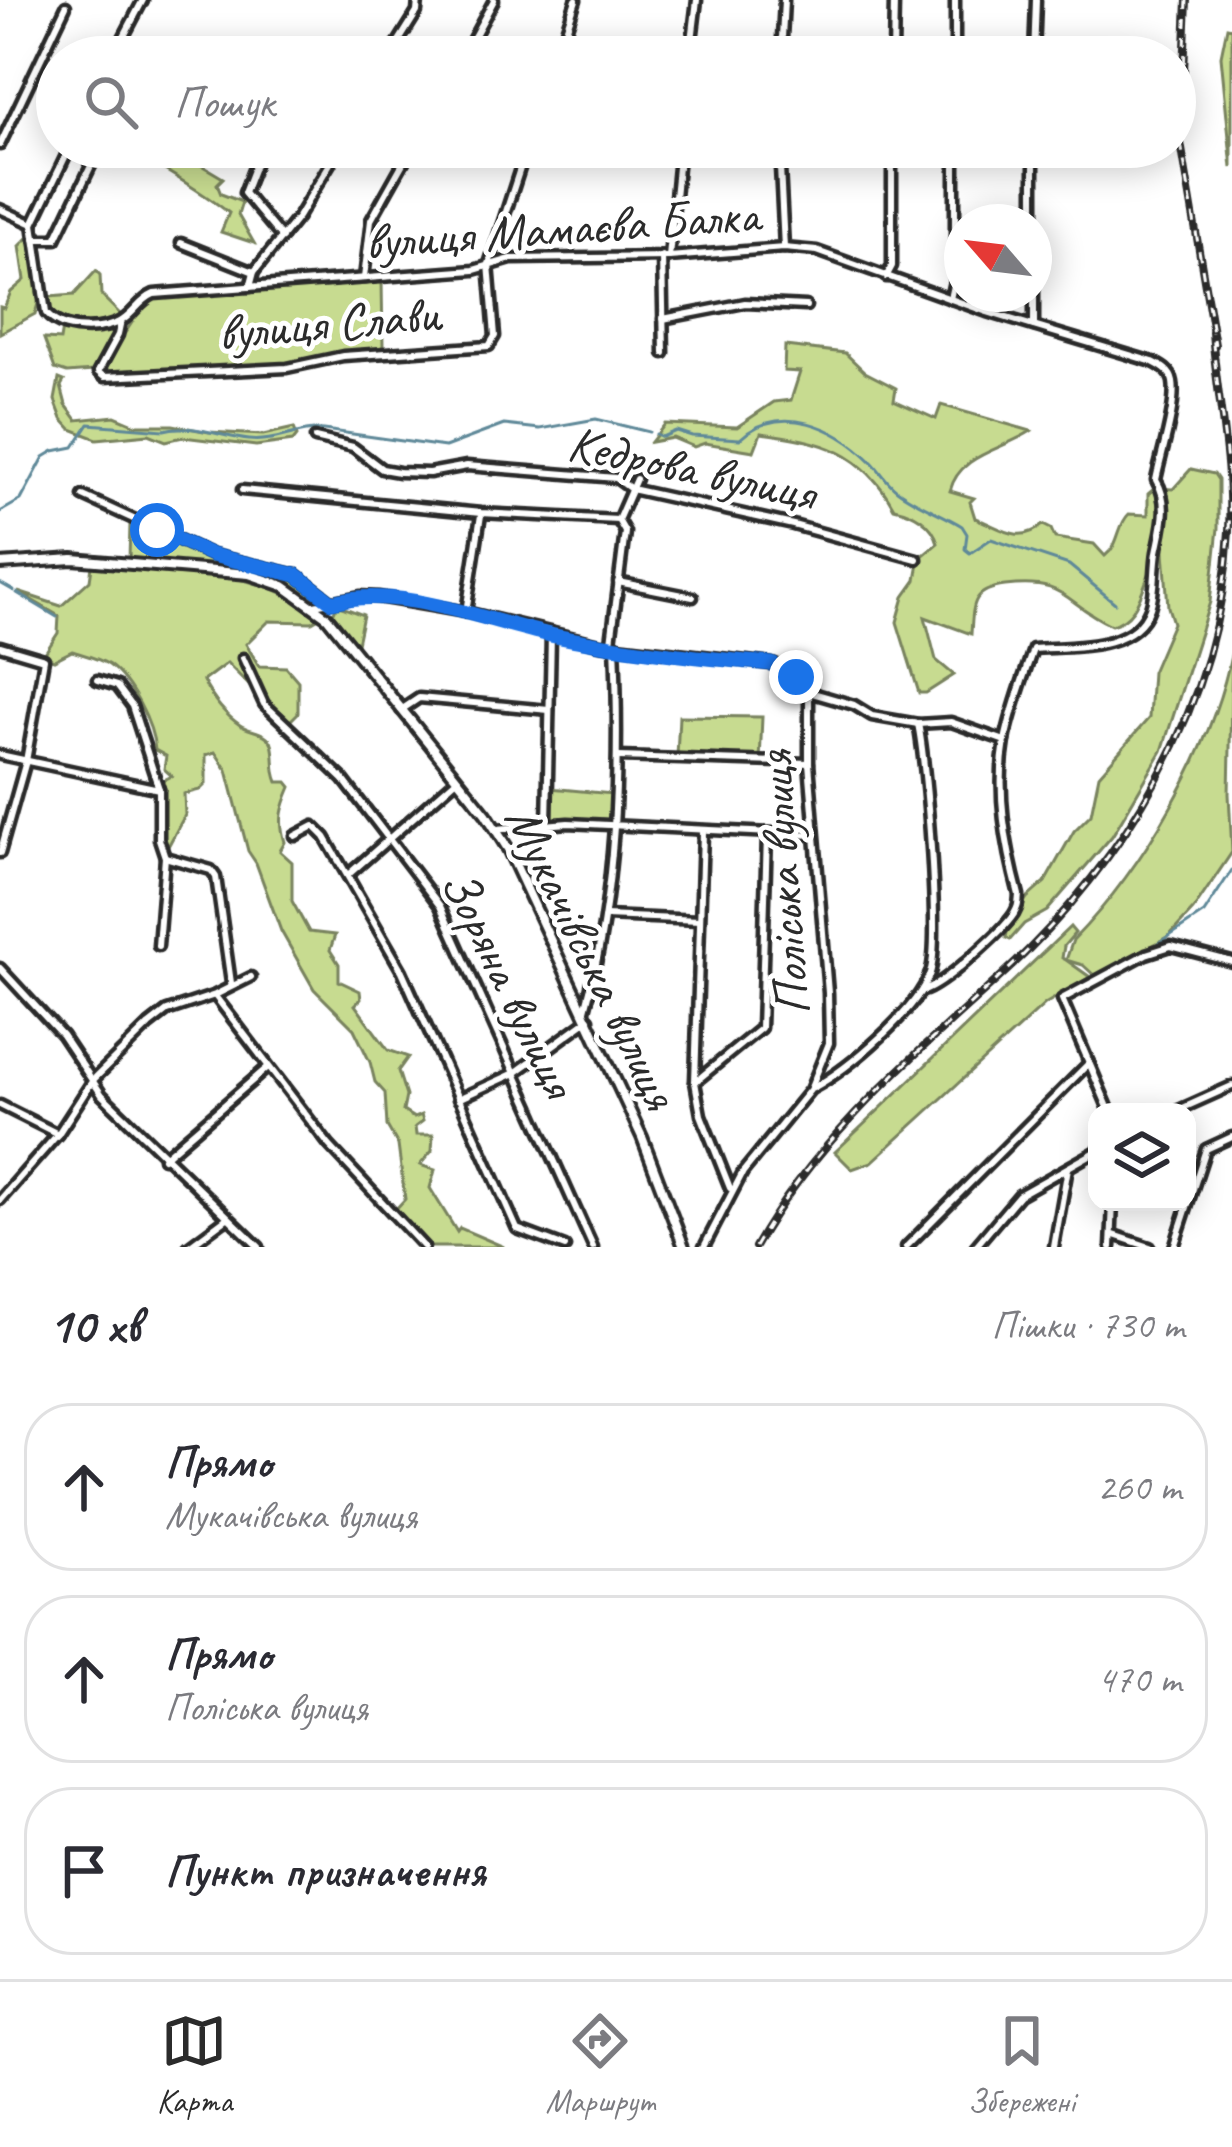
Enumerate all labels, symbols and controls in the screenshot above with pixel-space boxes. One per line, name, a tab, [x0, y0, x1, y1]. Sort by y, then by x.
search box	[36, 36, 1196, 168]
icon: search	[78, 69, 144, 135]
text: Пошук	[174, 74, 274, 131]
street label: вулиця Мамаєва Балка	[363, 182, 765, 274]
north arrow	[944, 204, 1052, 312]
street label: вулиця Слави	[215, 281, 445, 365]
street label: Кедрова вулиця	[563, 411, 825, 526]
route start	[130, 503, 184, 557]
route end	[769, 650, 823, 704]
street label: Поліська вулиця	[742, 747, 824, 1018]
street label: Мукачівська вулиця	[491, 795, 694, 1121]
street label: Зоряна вулиця	[427, 859, 593, 1110]
map controls	[1088, 1103, 1196, 1211]
button: layers	[1088, 1103, 1196, 1211]
text: 10 хв	[48, 1293, 141, 1357]
text: Пішки · 730 m	[991, 1301, 1184, 1350]
text: Прямо	[165, 1434, 272, 1491]
icon: ahead	[51, 1454, 117, 1520]
text: 260 m	[1097, 1463, 1181, 1512]
text: Мукачівська вулиця	[165, 1491, 417, 1540]
text: Прямо	[165, 1626, 272, 1683]
icon: ahead	[51, 1646, 117, 1712]
text: 470 m	[1097, 1655, 1181, 1704]
text: Поліська вулиця	[165, 1683, 368, 1732]
icon: arrive	[51, 1838, 117, 1904]
text: Пункт призначення	[165, 1843, 485, 1900]
tab: Карта	[157, 2008, 232, 2122]
tab: Маршрут	[546, 2008, 654, 2122]
tab: Збережені	[968, 2008, 1075, 2122]

